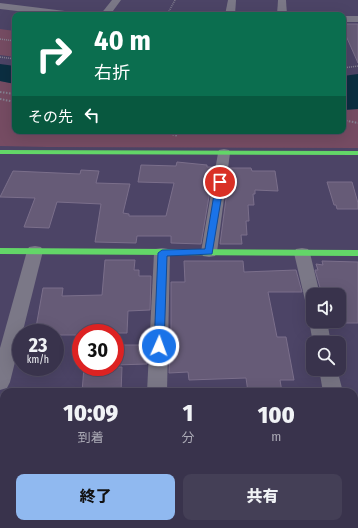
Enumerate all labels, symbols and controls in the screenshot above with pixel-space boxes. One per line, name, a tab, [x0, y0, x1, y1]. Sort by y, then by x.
text: 40 m	[94, 24, 151, 57]
icon: right	[28, 28, 80, 80]
text: 右折	[94, 62, 130, 84]
icon: left	[81, 104, 103, 126]
text: その先	[28, 108, 73, 126]
pin	[203, 165, 237, 199]
icon: arrive	[209, 171, 231, 193]
map controls	[306, 288, 346, 376]
button: sound	[306, 288, 346, 328]
speed limit sign: 30	[72, 324, 124, 376]
position arrow	[138, 325, 180, 367]
text: 23	[29, 333, 47, 357]
button: search	[306, 336, 346, 376]
text: km/h	[27, 354, 49, 366]
text: 10:09	[63, 399, 118, 427]
text: 1	[183, 399, 193, 427]
text: 100	[258, 401, 295, 429]
text: m	[271, 429, 281, 444]
text: 到着	[78, 430, 104, 445]
text: 分	[182, 430, 195, 445]
button: 終了	[16, 474, 175, 520]
button: 共有	[183, 474, 342, 520]

